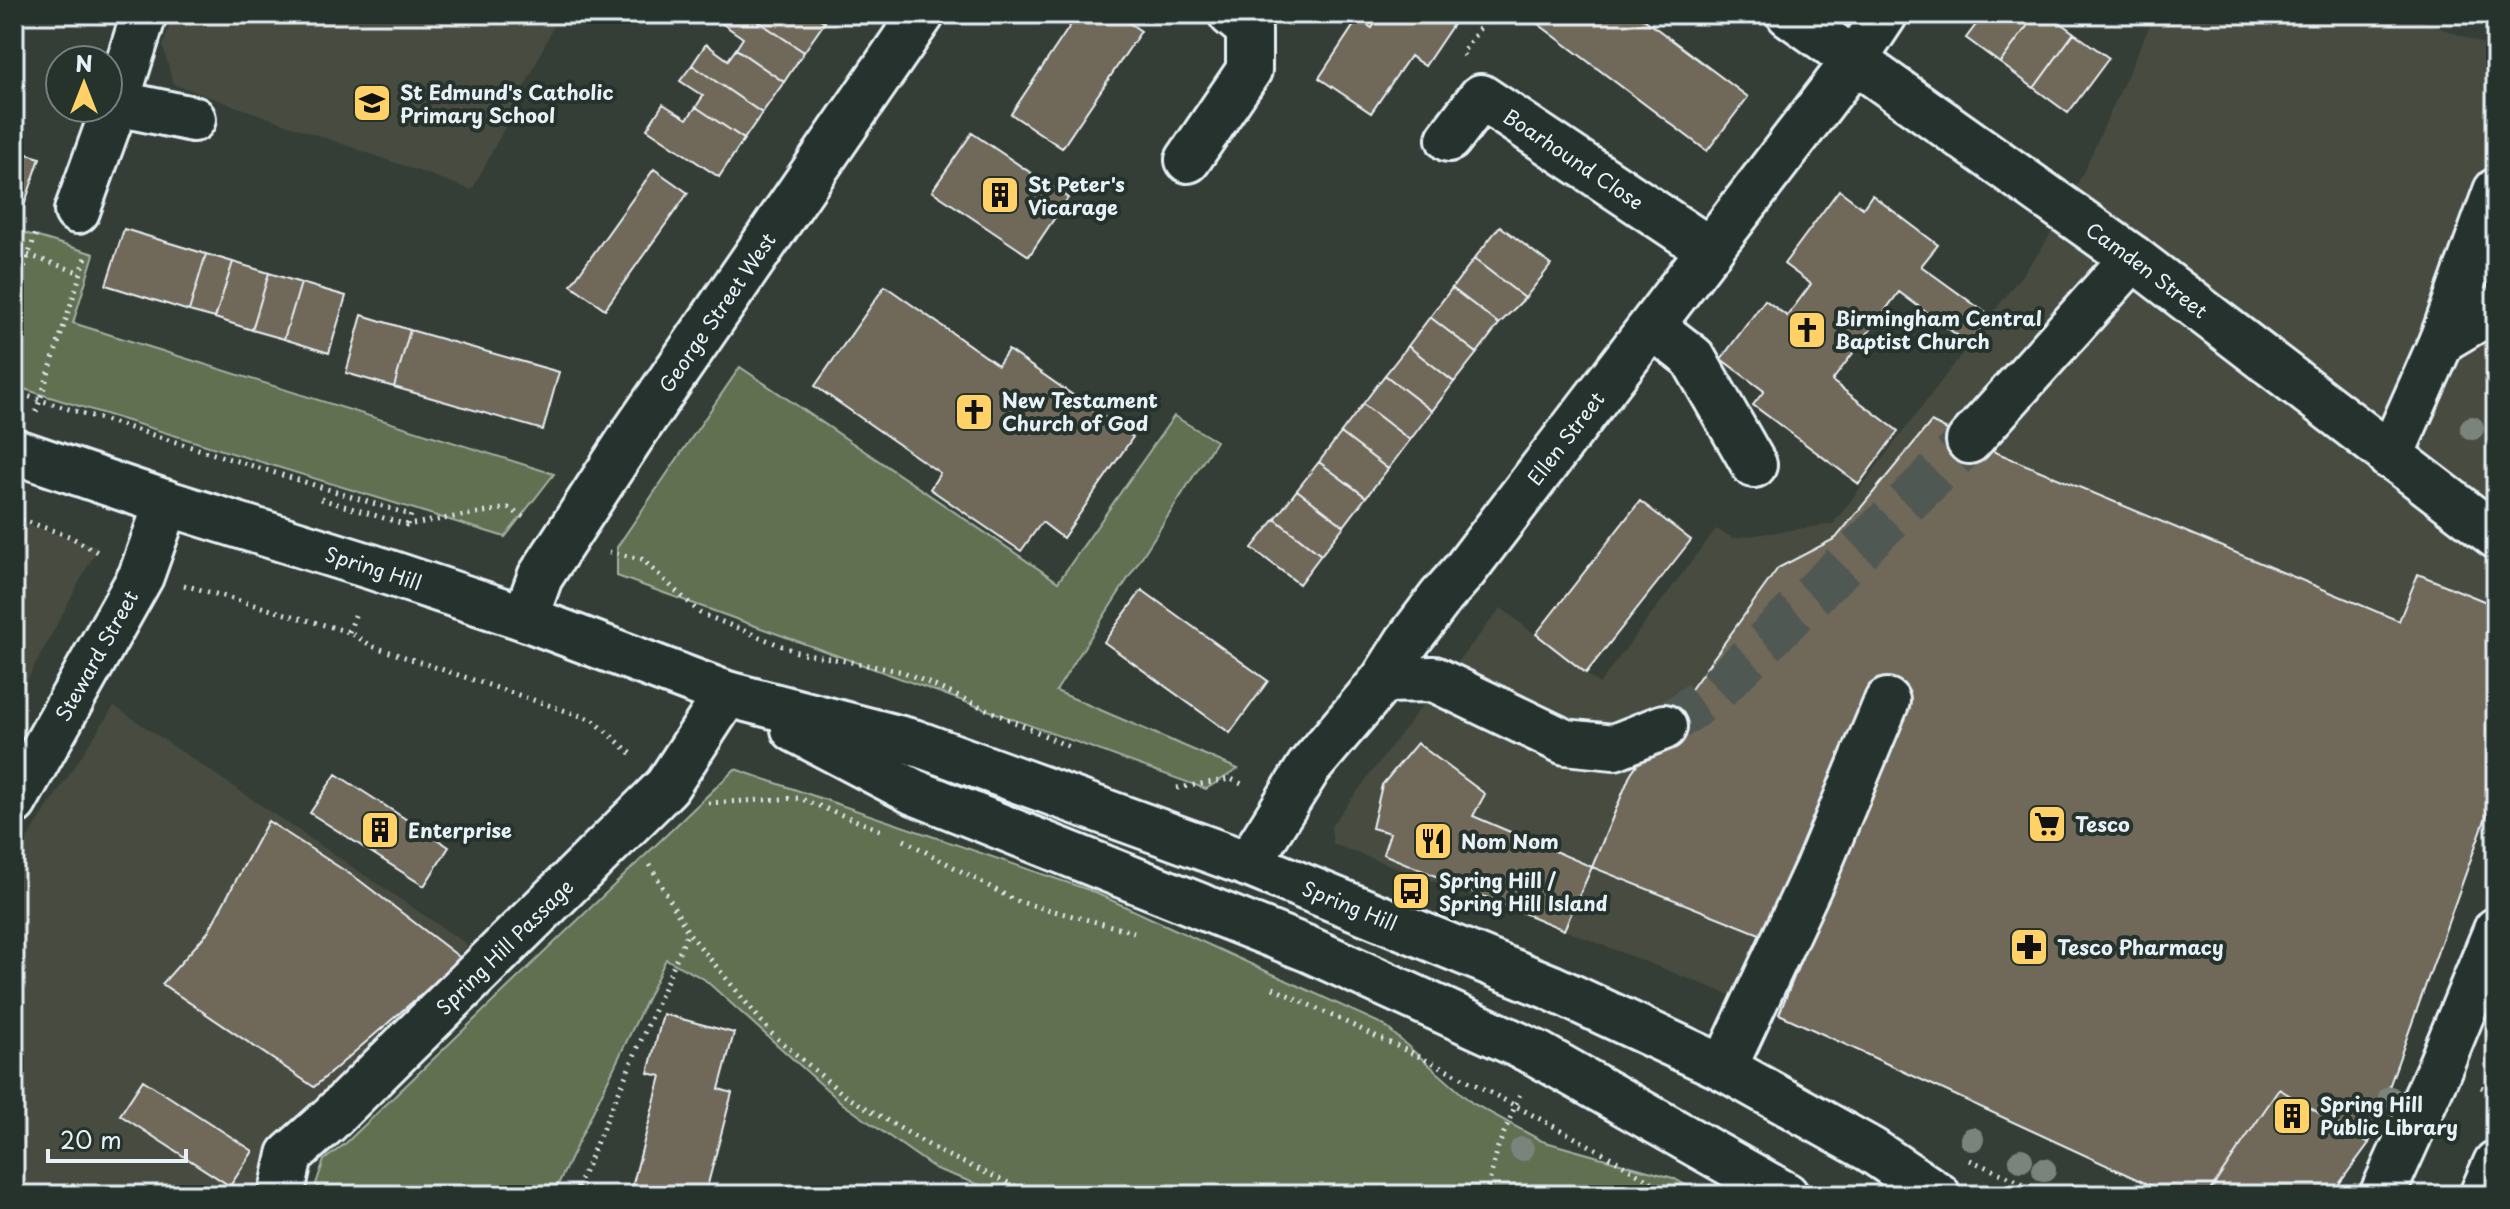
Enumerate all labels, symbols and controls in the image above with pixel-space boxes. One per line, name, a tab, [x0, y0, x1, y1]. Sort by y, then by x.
north arrow	[44, 44, 124, 124]
text: N	[75, 46, 93, 79]
place label: St Edmund's Catholic Primary School	[400, 77, 614, 130]
school or university icon: St Edmund's Catholic Primary School	[351, 82, 393, 124]
street label: Boarhound Close	[1498, 101, 1649, 216]
place label: St Peter's Vicarage	[1028, 169, 1125, 222]
building icon: St Peter's Vicarage	[979, 174, 1021, 216]
street label: Camden Street	[2080, 214, 2214, 325]
street label: George Street West	[651, 226, 783, 399]
place label: Birmingham Central Baptist Church	[1835, 303, 2042, 356]
church icon: Birmingham Central Baptist Church	[1786, 309, 1828, 351]
place label: New Testament Church of God	[1002, 385, 1158, 438]
street label: Ellen Street	[1520, 385, 1611, 492]
church icon: New Testament Church of God	[953, 391, 995, 433]
street label: Spring Hill	[322, 538, 426, 598]
street label: Steward Street	[47, 584, 145, 727]
supermarket icon: Tesco	[2026, 803, 2068, 845]
building icon: Enterprise	[359, 809, 401, 851]
place label: Tesco	[2075, 809, 2130, 839]
place label: Enterprise	[408, 815, 512, 845]
restaurant icon: Nom Nom	[1412, 820, 1454, 862]
place label: Nom Nom	[1461, 826, 1559, 856]
place label: Spring Hill / Spring Hill Island	[1439, 865, 1608, 918]
bus stop icon: Spring Hill / Spring Hill Island	[1390, 870, 1432, 912]
street label: Spring Hill Passage	[429, 872, 580, 1022]
street label: Spring Hill	[1298, 873, 1402, 938]
pharmacy icon: Tesco Pharmacy	[2008, 926, 2050, 968]
place label: Tesco Pharmacy	[2057, 932, 2224, 962]
place label: Spring Hill Public Library	[2320, 1089, 2458, 1142]
building icon: Spring Hill Public Library	[2271, 1095, 2313, 1137]
scale bar	[48, 1113, 186, 1163]
text: 20 m	[60, 1121, 122, 1157]

